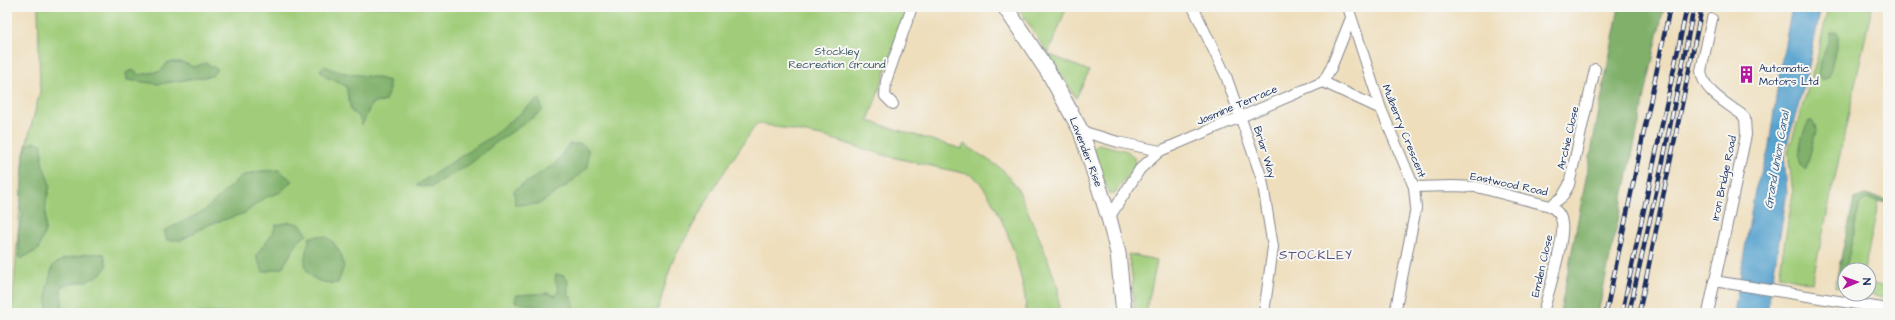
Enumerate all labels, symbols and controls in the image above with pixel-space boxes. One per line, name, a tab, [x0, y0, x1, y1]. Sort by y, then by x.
park label: Stockley Recreation Ground	[788, 44, 886, 72]
place label: Automatic Motors Ltd	[1759, 61, 1819, 89]
building icon: Automatic Motors Ltd	[1736, 64, 1756, 84]
street label: Jasmine Terrace	[1194, 81, 1280, 129]
street label: Mulberry Crescent	[1378, 82, 1430, 181]
street label: Archie Close	[1553, 105, 1583, 171]
water label: Grand Union Canal	[1760, 108, 1794, 210]
street label: Lavender Rise	[1066, 115, 1106, 189]
street label: Briar Way	[1249, 124, 1280, 180]
street label: Iron Bridge Road	[1708, 134, 1741, 222]
street label: Eastwood Road	[1469, 168, 1549, 200]
street label: Emden Close	[1528, 233, 1556, 299]
district label: STOCKLEY	[1279, 246, 1353, 264]
north arrow	[1837, 262, 1877, 302]
text: N	[1859, 278, 1874, 285]

